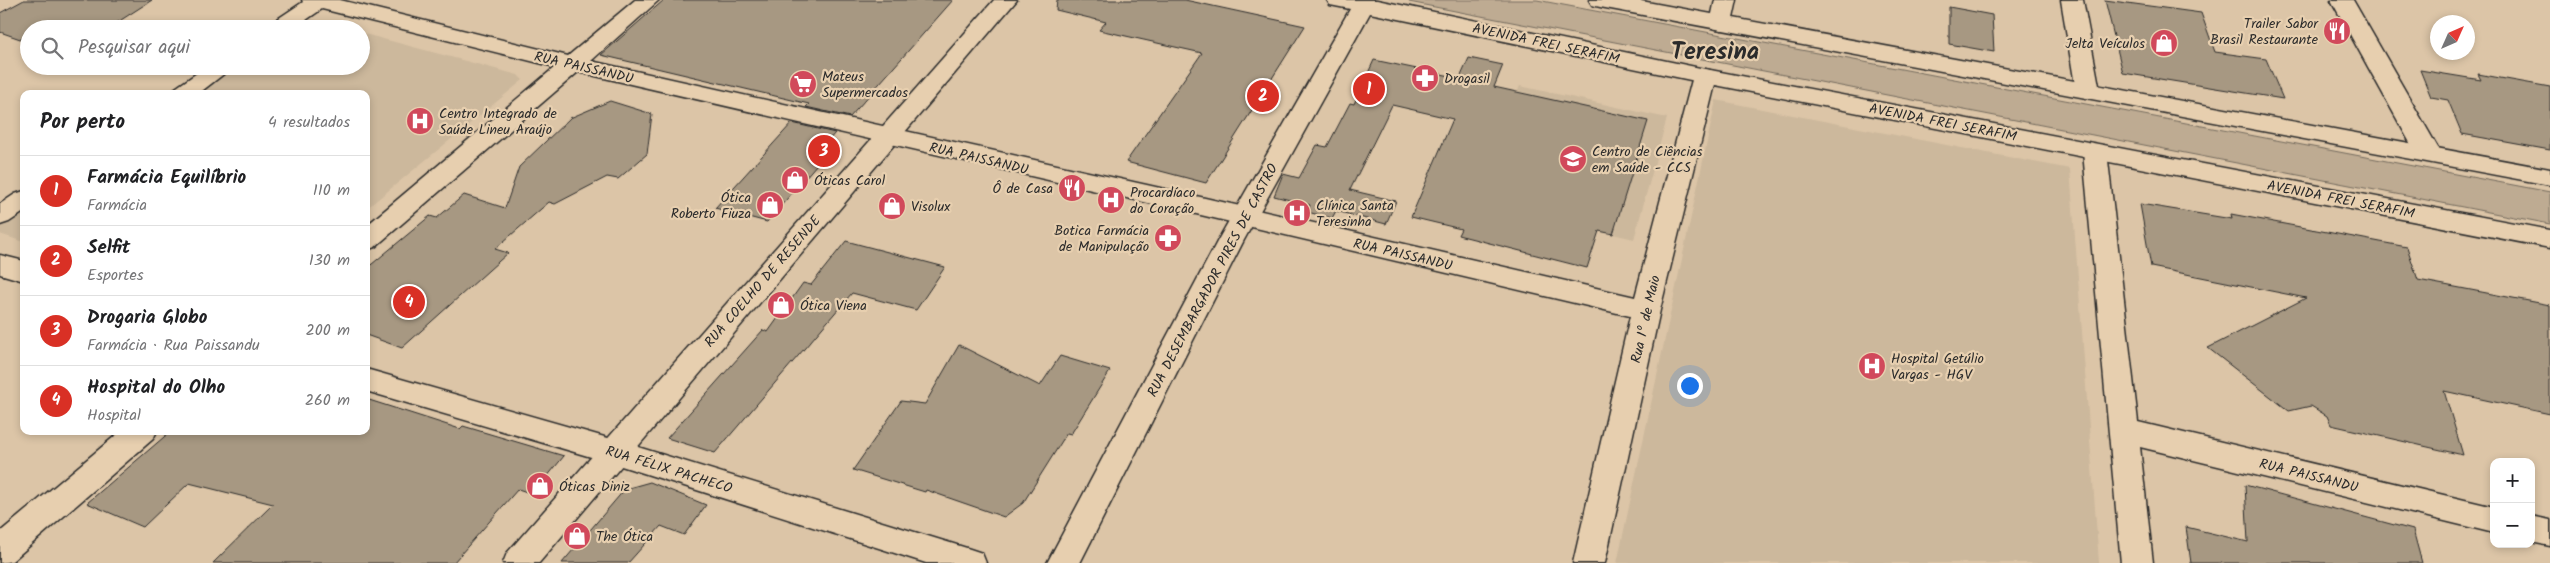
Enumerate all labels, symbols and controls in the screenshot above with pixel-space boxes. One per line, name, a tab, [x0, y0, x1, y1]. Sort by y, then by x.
place label: Trailer Sabor Brasil Restaurante	[2210, 13, 2319, 51]
north arrow	[2430, 15, 2475, 60]
restaurant icon: Trailer Sabor Brasil Restaurante	[2322, 16, 2352, 46]
street label: AVENIDA FREI SERAFIM	[1470, 18, 1621, 70]
search box	[20, 20, 370, 75]
shop icon: Jelta Veículos	[2149, 28, 2179, 58]
text: Pesquisar aqui	[78, 33, 190, 63]
district label: Teresina	[1671, 33, 1759, 72]
place label: Jelta Veículos	[2065, 33, 2145, 55]
icon: search	[38, 34, 66, 62]
street label: RUA PAISSANDU	[532, 46, 636, 90]
pharmacy icon: Drogasil	[1410, 63, 1440, 93]
place label: Mateus Supermercados	[822, 66, 908, 104]
place label: Drogasil	[1444, 68, 1491, 90]
supermarket icon: Mateus Supermercados	[788, 69, 818, 99]
pin: 1	[1353, 70, 1385, 108]
pin: 2	[1247, 77, 1279, 115]
street label: AVENIDA FREI SERAFIM	[1867, 98, 2018, 148]
place label: Centro Integrado de Saúde Lineu Araújo	[439, 103, 557, 141]
text: Por perto	[40, 106, 125, 139]
hospital icon: Centro Integrado de Saúde Lineu Araújo	[405, 106, 435, 136]
text: 4 resultados	[268, 110, 350, 135]
pin: 3	[808, 132, 840, 170]
street label: RUA PAISSANDU	[927, 137, 1031, 181]
place label: Centro de Ciências em Saúde - CCS	[1592, 141, 1702, 179]
school or university icon: Centro de Ciências em Saúde - CCS	[1558, 144, 1588, 174]
street label: RUA DESEMBARGADOR PIRES DE CASTRO	[1142, 160, 1284, 401]
text: Farmácia Equilíbrio	[87, 163, 246, 193]
shop icon: Óticas Carol	[780, 165, 810, 195]
place label: Óticas Carol	[814, 170, 886, 192]
restaurant icon: Ô de Casa	[1057, 173, 1087, 203]
street label: AVENIDA FREI SERAFIM	[2265, 175, 2416, 225]
text: 1	[54, 178, 58, 203]
text: 110 m	[313, 178, 350, 203]
place label: Ô de Casa	[992, 178, 1053, 200]
place label: Procardíaco do Coração	[1130, 182, 1195, 220]
hospital icon: Procardíaco do Coração	[1096, 185, 1126, 215]
place label: Ótica Roberto Fiuza	[671, 187, 751, 225]
shop icon: Ótica Roberto Fiuza	[755, 190, 785, 220]
shop icon: Visolux	[877, 191, 907, 221]
text: Farmácia	[87, 193, 147, 218]
place label: Clínica Santa Teresinha	[1316, 195, 1394, 233]
place label: Visolux	[911, 196, 951, 218]
hospital icon: Clínica Santa Teresinha	[1282, 198, 1312, 228]
street label: RUA COELHO DE RESENDE	[699, 210, 827, 352]
place label: Botica Farmácia de Manipulação	[1054, 220, 1149, 258]
pharmacy icon: Botica Farmácia de Manipulação	[1153, 223, 1183, 253]
text: Selfit	[87, 233, 130, 263]
street label: RUA PAISSANDU	[1351, 233, 1455, 277]
text: 2	[51, 248, 61, 273]
text: 130 m	[309, 248, 350, 273]
text: Esportes	[87, 263, 144, 288]
street label: Rua 1º de Maio	[1625, 273, 1667, 365]
pin: 4	[393, 283, 425, 321]
shop icon: Ótica Viena	[766, 290, 796, 320]
place label: Ótica Viena	[800, 295, 867, 317]
text: Drogaria Globo	[87, 303, 207, 333]
text: 3	[52, 318, 60, 343]
text: 200 m	[306, 318, 350, 343]
text: Farmácia · Rua Paissandu	[87, 333, 260, 358]
place label: Hospital Getúlio Vargas - HGV	[1891, 348, 1984, 386]
hospital icon: Hospital Getúlio Vargas - HGV	[1857, 351, 1887, 381]
text: Hospital do Olho	[87, 373, 225, 403]
your location	[1677, 373, 1703, 399]
text: 4	[52, 388, 60, 413]
text: 260 m	[305, 388, 350, 413]
text: Hospital	[87, 403, 141, 428]
street label: RUA FÉLIX PACHECO	[603, 440, 735, 500]
street label: RUA PAISSANDU	[2257, 453, 2361, 499]
map controls	[2490, 458, 2535, 548]
button: +	[2490, 458, 2535, 503]
shop icon: Óticas Diniz	[525, 471, 555, 501]
place label: Óticas Diniz	[559, 476, 630, 498]
button: −	[2490, 503, 2535, 548]
shop icon: The Ótica	[562, 521, 592, 551]
place label: The Ótica	[596, 526, 653, 548]

